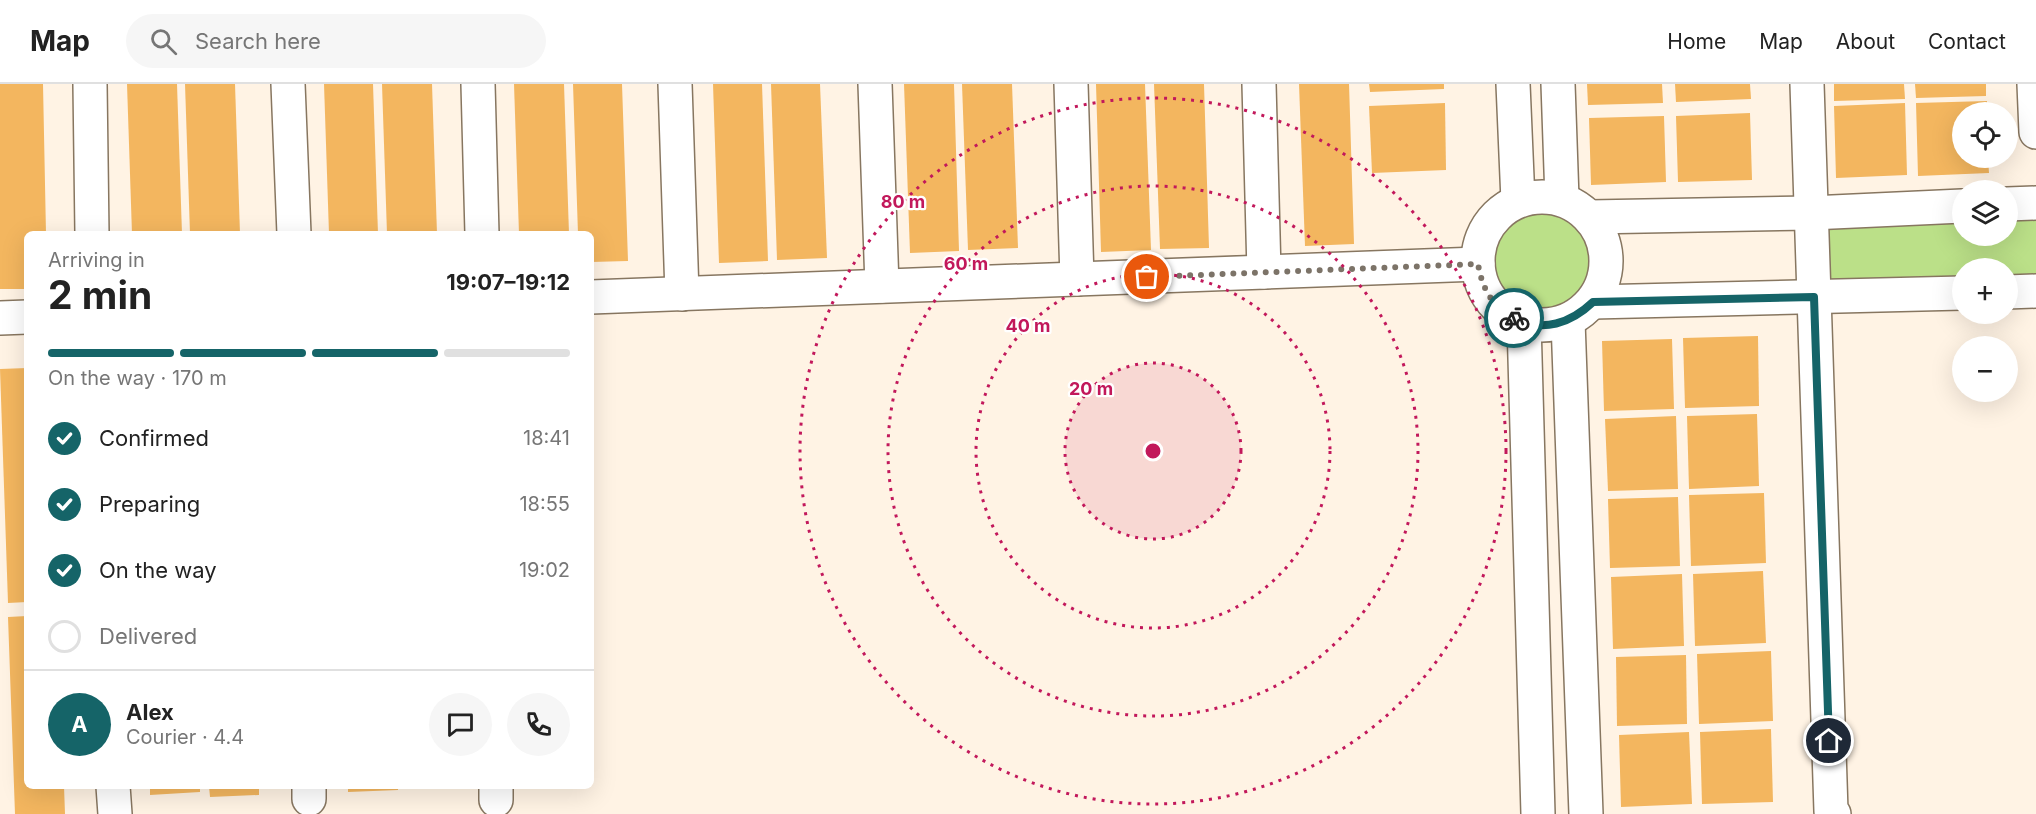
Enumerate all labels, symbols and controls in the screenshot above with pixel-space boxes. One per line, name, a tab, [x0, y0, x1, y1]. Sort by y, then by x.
search box	[126, 14, 546, 68]
text: Map	[30, 24, 90, 58]
icon: search	[147, 25, 180, 58]
text: Search here	[195, 28, 321, 54]
text: Home	[1667, 29, 1726, 54]
text: Map	[1759, 29, 1803, 54]
text: About	[1836, 29, 1895, 54]
text: Contact	[1928, 29, 2006, 54]
map controls	[1952, 102, 2018, 402]
button: locate	[1952, 102, 2018, 168]
button: layers	[1952, 180, 2018, 246]
text: 80 m	[881, 191, 925, 212]
text: Arriving in	[48, 248, 145, 272]
pin	[1121, 251, 1172, 302]
text: 60 m	[944, 253, 988, 274]
button: +	[1952, 258, 2018, 324]
icon: bag	[1130, 260, 1163, 293]
text: 19:07–19:12	[446, 269, 570, 295]
text: 2 min	[48, 271, 152, 318]
courier	[1484, 288, 1544, 348]
icon: bike	[1498, 302, 1531, 335]
text: 40 m	[1006, 315, 1051, 336]
button: −	[1952, 336, 2018, 402]
text: On the way · 170 m	[48, 366, 227, 390]
text: 20 m	[1069, 378, 1113, 399]
icon: check	[48, 422, 81, 455]
text: Confirmed	[99, 425, 209, 451]
text: 18:41	[523, 426, 570, 450]
centre of rings	[1143, 441, 1163, 461]
icon: check	[48, 488, 81, 521]
text: Preparing	[99, 491, 200, 517]
text: 18:55	[519, 492, 570, 516]
icon: check	[48, 554, 81, 587]
text: On the way	[99, 557, 217, 583]
text: 19:02	[519, 558, 570, 582]
text: Delivered	[99, 623, 197, 649]
button: chat	[429, 693, 492, 756]
button: phone	[507, 693, 570, 756]
text: Alex	[126, 699, 174, 725]
text: A	[71, 711, 88, 737]
pin	[1803, 715, 1854, 766]
icon: home	[1812, 724, 1845, 757]
text: Courier · 4.4	[126, 725, 244, 749]

